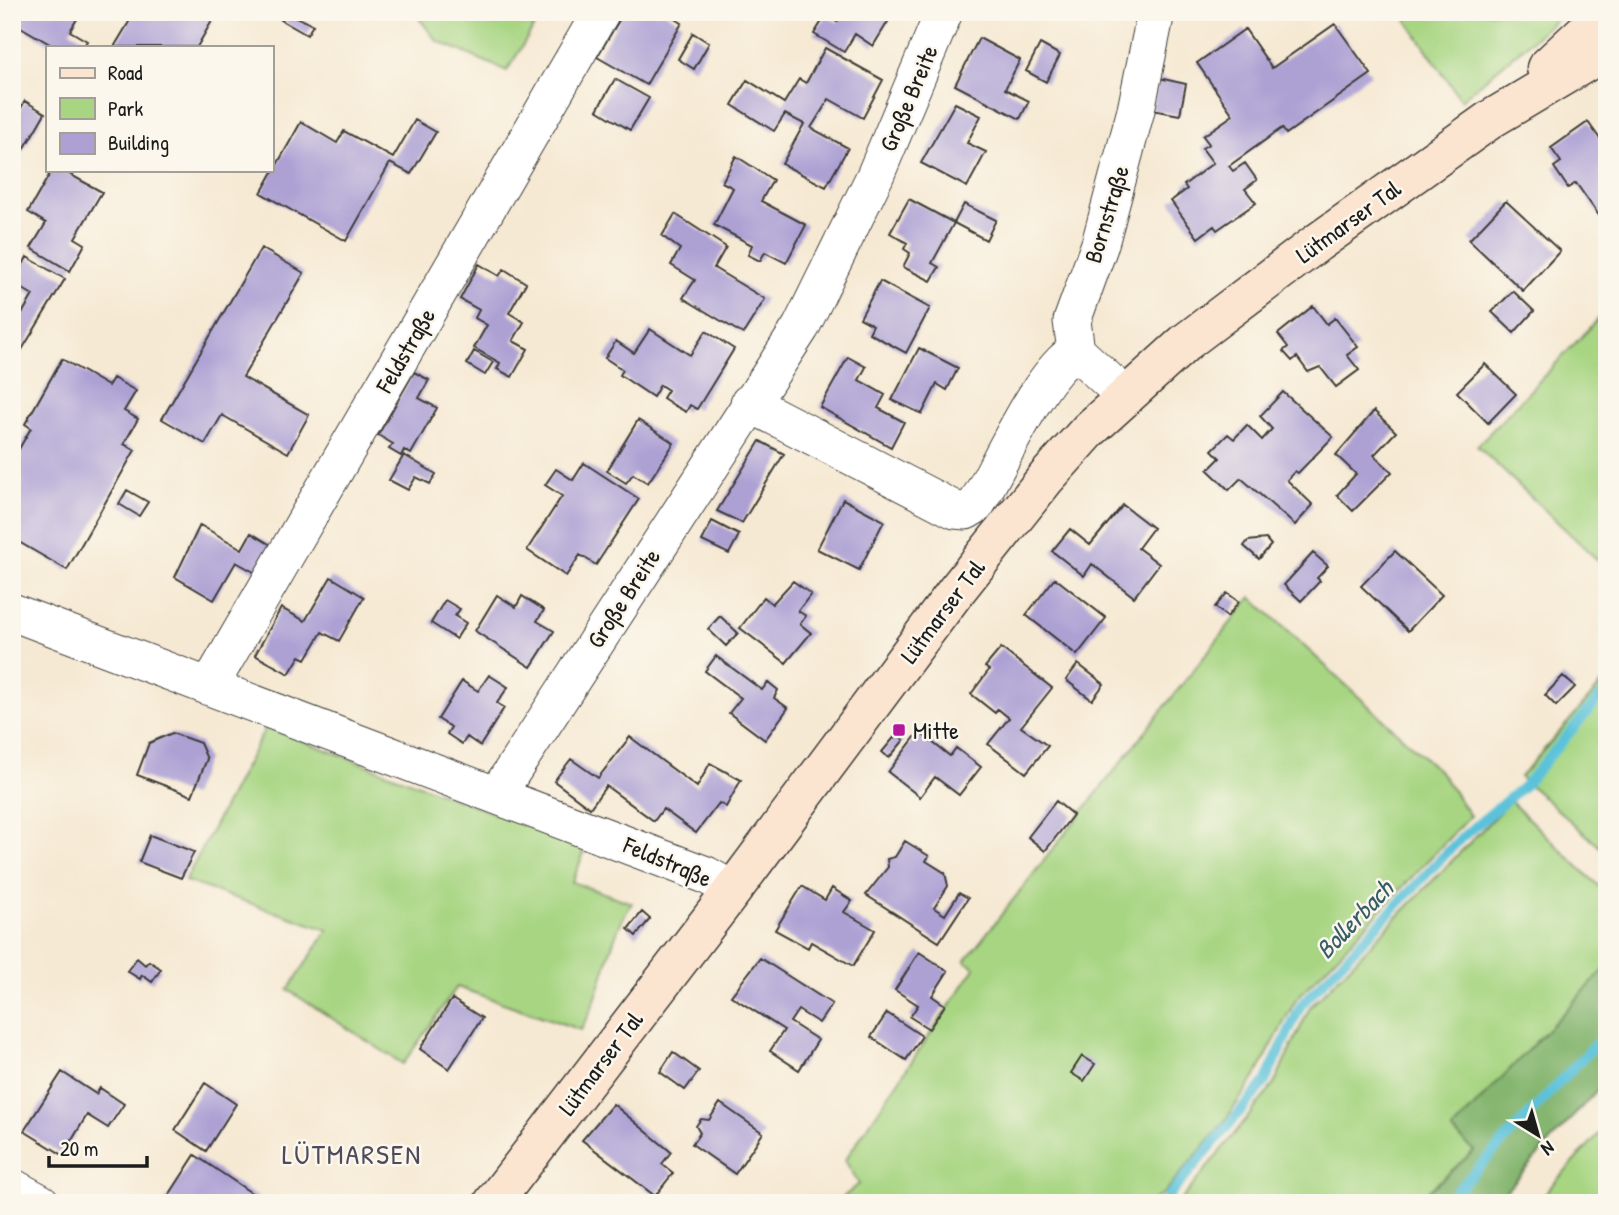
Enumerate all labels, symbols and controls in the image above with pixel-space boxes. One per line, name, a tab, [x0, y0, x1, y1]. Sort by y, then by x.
street label: Große Breite	[871, 40, 945, 156]
legend	[46, 46, 273, 172]
text: Road	[108, 58, 142, 87]
text: Park	[108, 94, 143, 123]
text: Building	[108, 128, 169, 157]
street label: Bornstraße	[1076, 161, 1136, 267]
street label: Lütmarser Tal	[1289, 172, 1407, 270]
street label: Feldstraße	[367, 301, 442, 399]
street label: Große Breite	[579, 542, 667, 654]
street label: Lütmarser Tal	[892, 552, 992, 669]
place label: Mitte	[913, 714, 959, 746]
marker: Mitte	[891, 722, 907, 738]
street label: Feldstraße	[618, 828, 717, 894]
water label: Bollerbach	[1308, 870, 1402, 966]
street label: Lütmarser Tal	[550, 1004, 650, 1121]
north arrow	[1504, 1100, 1574, 1170]
scale bar	[49, 1124, 147, 1168]
text: 20 m	[60, 1134, 98, 1163]
district label: LÜTMARSEN	[282, 1135, 422, 1173]
text: N	[1536, 1135, 1560, 1162]

